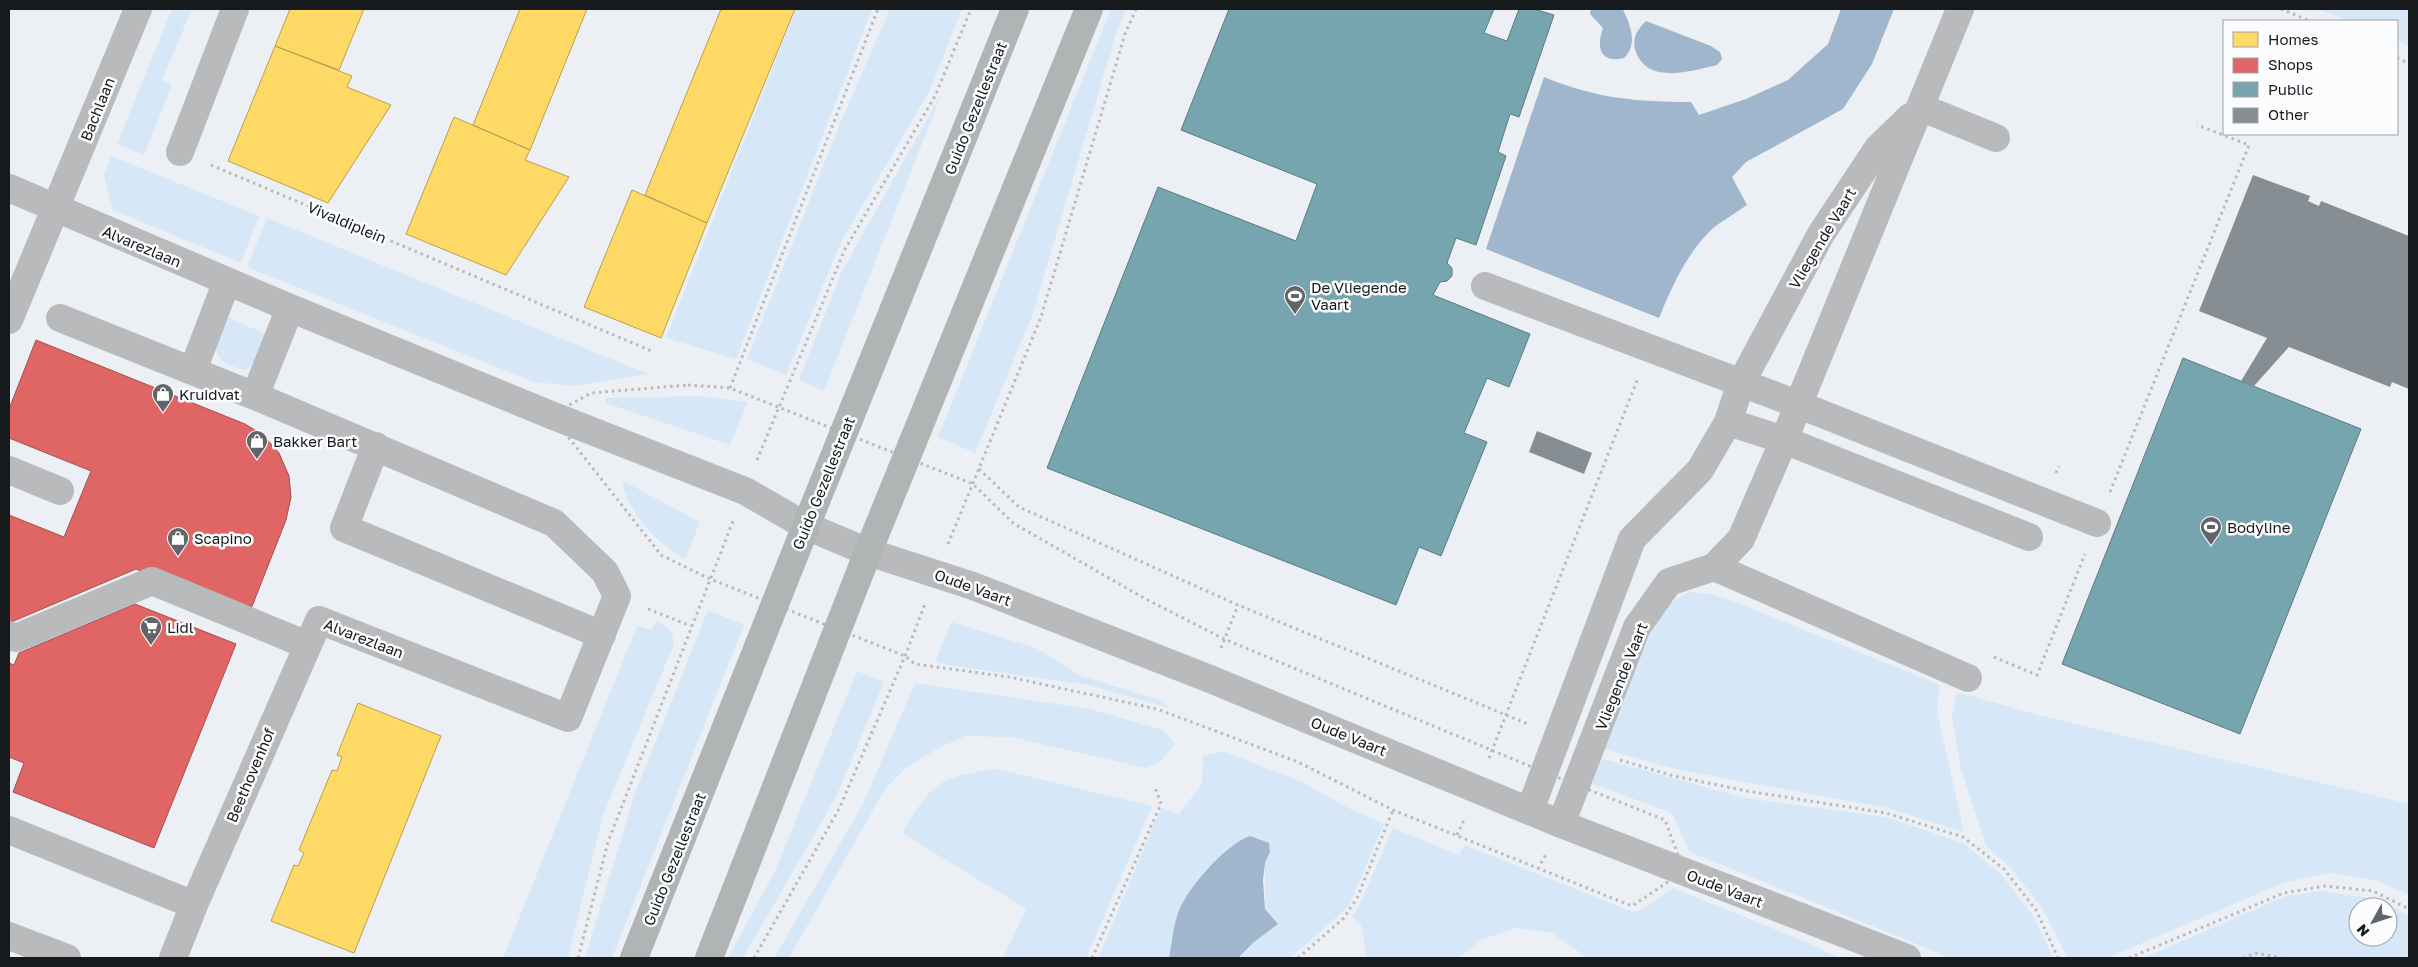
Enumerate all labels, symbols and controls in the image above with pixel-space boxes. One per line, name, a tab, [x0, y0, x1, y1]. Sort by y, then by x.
legend	[2223, 20, 2398, 135]
text: Homes	[2268, 30, 2318, 48]
street label: Guido Gezellestraat	[940, 39, 1010, 177]
text: Shops	[2268, 55, 2313, 73]
street label: Bachlaan	[76, 75, 118, 143]
text: Public	[2268, 80, 2313, 98]
text: Other	[2268, 105, 2309, 123]
street label: Vliegende Vaart	[1785, 184, 1859, 292]
street label: Vivaldiplein	[305, 197, 389, 247]
street label: Alvarezlaan	[100, 221, 184, 271]
place label: De Vliegende Vaart	[1311, 278, 1407, 313]
sports icon: De Vliegende Vaart	[1283, 284, 1307, 315]
shop icon: Kruidvat	[151, 382, 175, 413]
place label: Kruidvat	[179, 385, 240, 403]
street label: Guido Gezellestraat	[788, 414, 858, 552]
shop icon: Bakker Bart	[245, 429, 269, 460]
place label: Bakker Bart	[273, 432, 357, 450]
sports icon: Bodyline	[2199, 515, 2223, 546]
place label: Bodyline	[2227, 518, 2291, 536]
shop icon: Scapino	[166, 526, 190, 557]
place label: Scapino	[194, 529, 252, 547]
street label: Oude Vaart	[932, 565, 1014, 609]
supermarket icon: Lidl	[139, 615, 163, 646]
street label: Alvarezlaan	[322, 615, 406, 661]
place label: Lidl	[167, 618, 194, 636]
street label: Vliegende Vaart	[1591, 619, 1651, 733]
street label: Oude Vaart	[1308, 713, 1390, 759]
street label: Beethovenhof	[222, 725, 278, 825]
street label: Guido Gezellestraat	[639, 790, 709, 928]
street label: Oude Vaart	[1684, 865, 1766, 911]
north arrow	[2348, 897, 2398, 947]
text: N	[2353, 921, 2373, 940]

